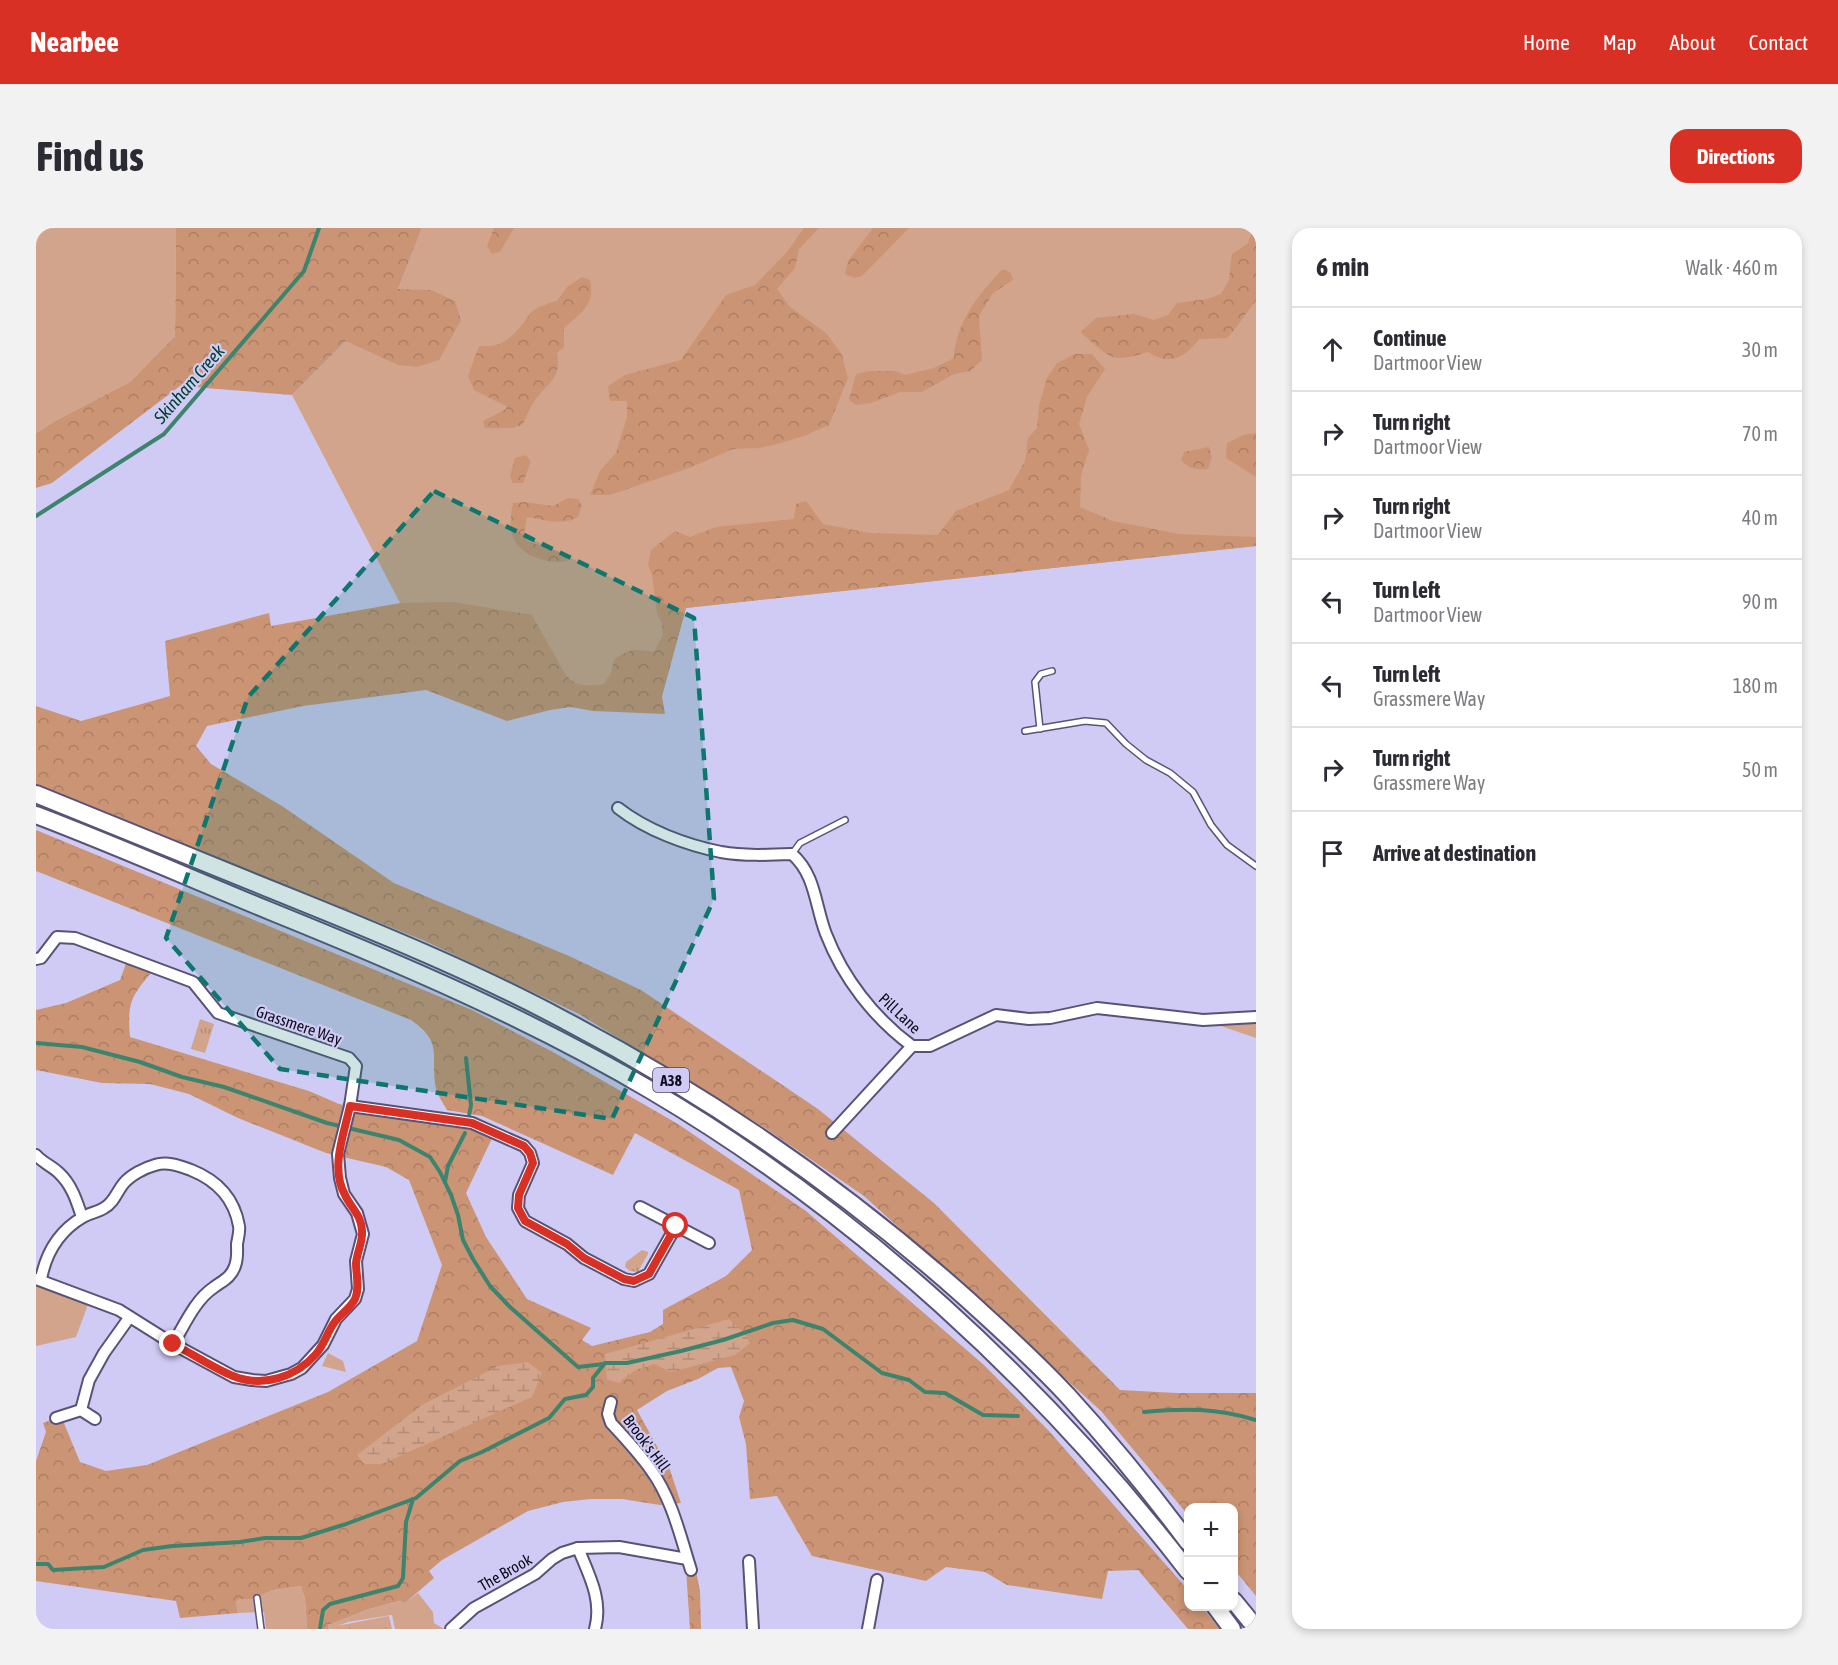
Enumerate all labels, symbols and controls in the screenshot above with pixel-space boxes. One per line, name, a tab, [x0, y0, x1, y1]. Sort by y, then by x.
text: Nearbee	[30, 26, 119, 58]
text: Home	[1523, 30, 1570, 54]
text: Map	[1603, 30, 1637, 54]
text: About	[1670, 30, 1716, 54]
text: Contact	[1749, 30, 1808, 54]
button: Directions	[1670, 129, 1802, 183]
text: Find us	[36, 132, 144, 180]
text: 6 min	[1316, 252, 1369, 282]
text: Walk · 460 m	[1686, 256, 1778, 279]
text: Continue	[1373, 325, 1447, 351]
icon: ahead	[1316, 333, 1349, 366]
text: 30 m	[1742, 338, 1778, 361]
water label: Skinham Creek	[149, 340, 229, 428]
text: Dartmoor View	[1373, 351, 1482, 374]
text: Turn right	[1373, 409, 1450, 435]
icon: right	[1316, 417, 1349, 450]
text: 70 m	[1742, 422, 1778, 445]
text: Dartmoor View	[1373, 435, 1482, 458]
text: Turn right	[1373, 493, 1450, 519]
icon: right	[1316, 501, 1349, 534]
text: 40 m	[1742, 506, 1778, 529]
text: Dartmoor View	[1373, 519, 1482, 542]
text: Turn left	[1373, 577, 1440, 603]
icon: left	[1316, 585, 1349, 618]
text: 90 m	[1742, 590, 1778, 613]
text: Dartmoor View	[1373, 603, 1482, 626]
text: Turn left	[1373, 661, 1440, 687]
icon: left	[1316, 669, 1349, 702]
text: 180 m	[1733, 674, 1778, 697]
text: Grassmere Way	[1373, 687, 1485, 710]
text: Turn right	[1373, 745, 1450, 771]
icon: right	[1316, 753, 1349, 786]
text: 50 m	[1742, 758, 1778, 781]
text: Grassmere Way	[1373, 771, 1485, 794]
icon: arrive	[1316, 837, 1349, 870]
text: Arrive at destination	[1373, 840, 1536, 866]
street label: Pill Lane	[875, 989, 925, 1037]
street label: Grassmere Way	[253, 1002, 345, 1049]
road number: A38	[653, 1068, 689, 1092]
route start	[662, 1212, 688, 1238]
route end	[159, 1330, 185, 1356]
street label: Brook's Hill	[620, 1411, 675, 1475]
map controls	[1184, 1503, 1238, 1611]
button: +	[1184, 1503, 1238, 1557]
street label: The Brook	[475, 1550, 535, 1594]
button: −	[1184, 1557, 1238, 1611]

